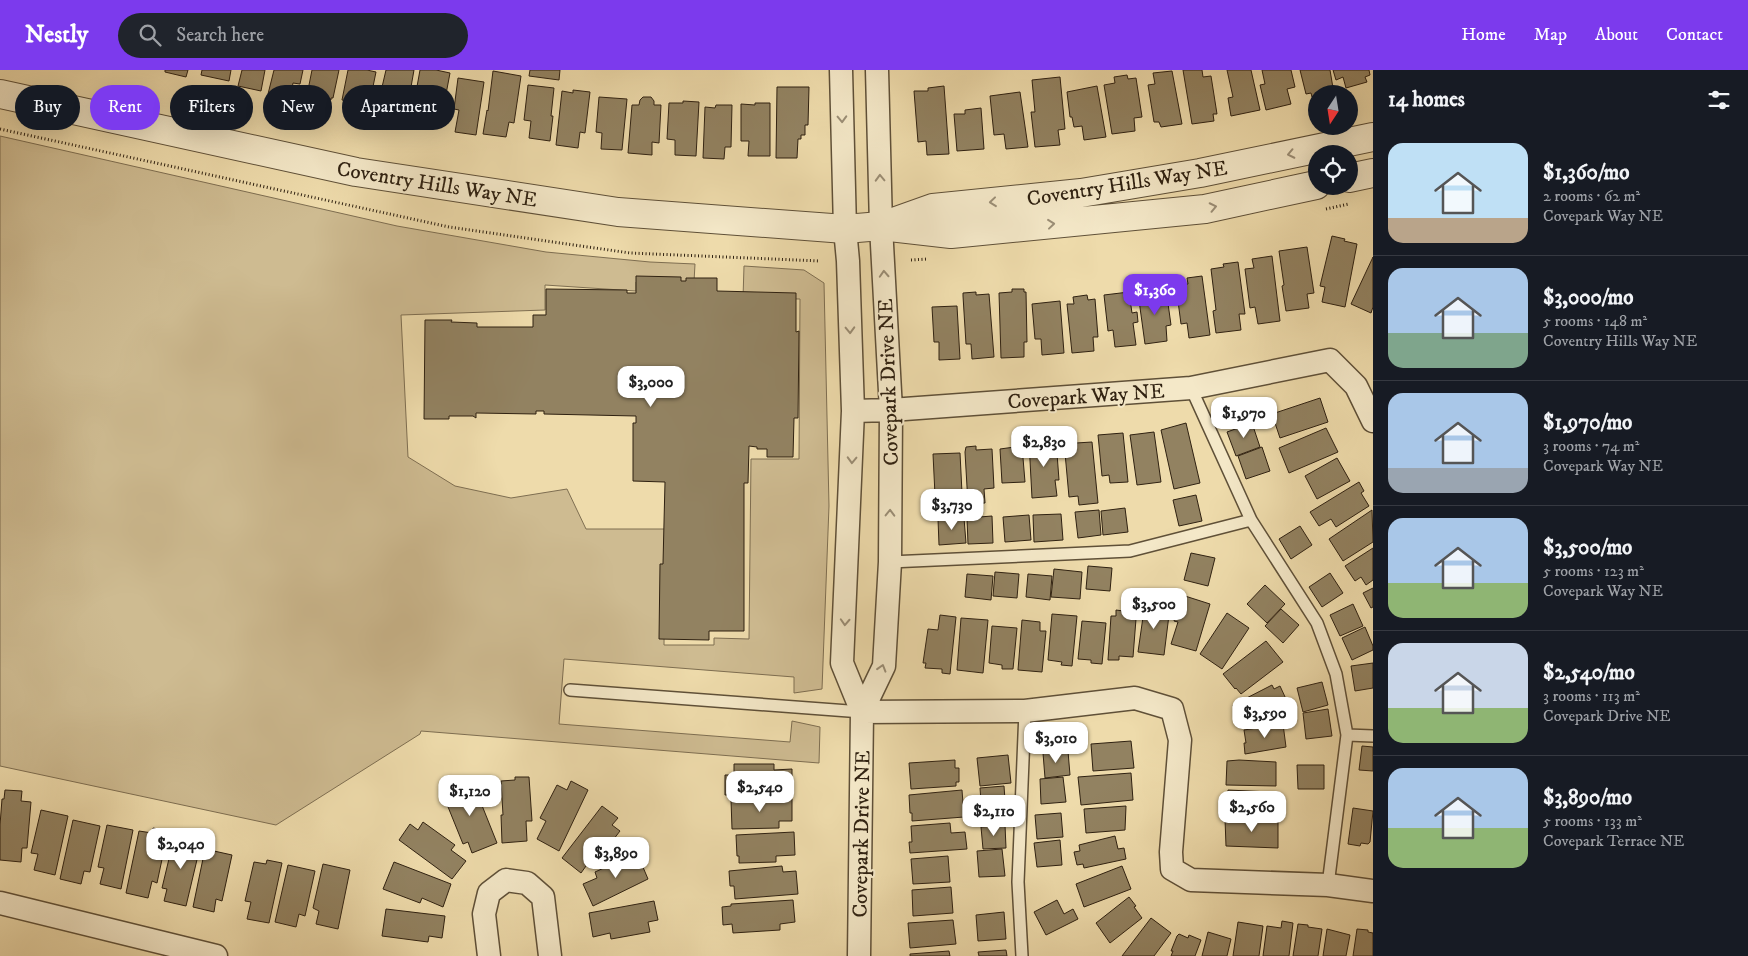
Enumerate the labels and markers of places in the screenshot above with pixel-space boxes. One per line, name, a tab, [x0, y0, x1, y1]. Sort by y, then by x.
pin: $1,360	[1114, 274, 1196, 316]
pin: $3,000	[610, 366, 692, 408]
pin: $1,970	[1203, 396, 1285, 439]
pin: $2,830	[1003, 426, 1085, 468]
pin: $3,730	[911, 488, 993, 531]
pin: $3,500	[1113, 588, 1195, 630]
pin: $3,590	[1224, 696, 1306, 739]
pin: $3,010	[1015, 722, 1097, 764]
pin: $2,540	[719, 770, 801, 813]
pin: $1,120	[429, 774, 511, 817]
pin: $2,560	[1211, 790, 1293, 833]
pin: $2,110	[953, 794, 1035, 837]
pin: $2,040	[140, 828, 222, 870]
pin: $3,890	[575, 836, 657, 879]

